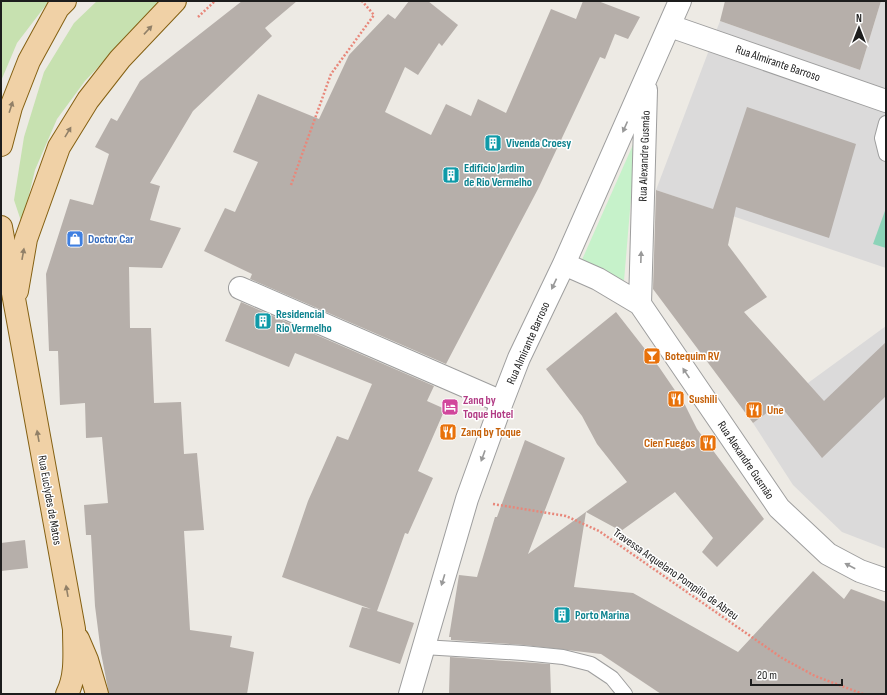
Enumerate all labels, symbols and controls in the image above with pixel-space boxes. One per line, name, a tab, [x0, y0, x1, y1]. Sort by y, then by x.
north arrow	[839, 8, 879, 48]
text: N	[856, 12, 862, 25]
one-way arrow	[143, 25, 153, 35]
street label: Rua Almirante Barroso	[733, 42, 822, 85]
one-way arrow	[8, 101, 14, 113]
street label: Rua Alexandre Gusmão	[635, 110, 654, 202]
one-way arrow	[621, 122, 627, 134]
one-way arrow	[65, 126, 72, 138]
building icon: Vivenda Croesy	[483, 133, 503, 153]
place label: Vivenda Croesy	[506, 136, 571, 151]
place label: Edifício Jardim de Rio Vermelho	[464, 161, 532, 190]
building icon: Edifício Jardim de Rio Vermelho	[441, 165, 461, 185]
shop icon: Doctor Car	[65, 229, 85, 249]
place label: Doctor Car	[88, 232, 134, 247]
one-way arrow	[21, 248, 27, 260]
one-way arrow	[638, 250, 644, 263]
one-way arrow	[551, 279, 557, 290]
street label: Rua Almirante Barroso	[504, 300, 553, 387]
place label: Residencial Rio Vermelho	[276, 307, 332, 336]
building icon: Residencial Rio Vermelho	[253, 311, 273, 331]
bar icon: Botequim RV	[642, 346, 662, 366]
place label: Botequim RV	[665, 349, 719, 364]
one-way arrow	[682, 367, 690, 378]
restaurant icon: Sushili	[666, 389, 686, 409]
place label: Sushili	[689, 392, 717, 407]
place label: Zanq by Toque Hotel	[463, 393, 513, 422]
hotel icon: Zanq by Toque Hotel	[440, 397, 460, 417]
restaurant icon: Une	[744, 400, 764, 420]
place label: Une	[767, 403, 784, 418]
street label: Rua Alexandre Gusmão	[714, 418, 777, 502]
restaurant icon: Zanq by Toque	[438, 422, 458, 442]
place label: Zanq by Toque	[461, 425, 521, 440]
one-way arrow	[35, 430, 41, 442]
restaurant icon: Cien Fuegos	[698, 433, 718, 453]
place label: Cien Fuegos	[644, 436, 695, 451]
one-way arrow	[479, 450, 485, 462]
street label: Rua Euclydes de Matos	[34, 454, 65, 546]
street label: Travessa Arquelano Pompilio de Abreu	[610, 525, 741, 624]
one-way arrow	[844, 562, 856, 569]
one-way arrow	[440, 574, 446, 586]
one-way arrow	[63, 585, 69, 597]
building icon: Porto Marina	[552, 605, 572, 625]
place label: Porto Marina	[575, 608, 630, 623]
scale bar	[751, 661, 842, 687]
text: 20 m	[757, 668, 777, 683]

